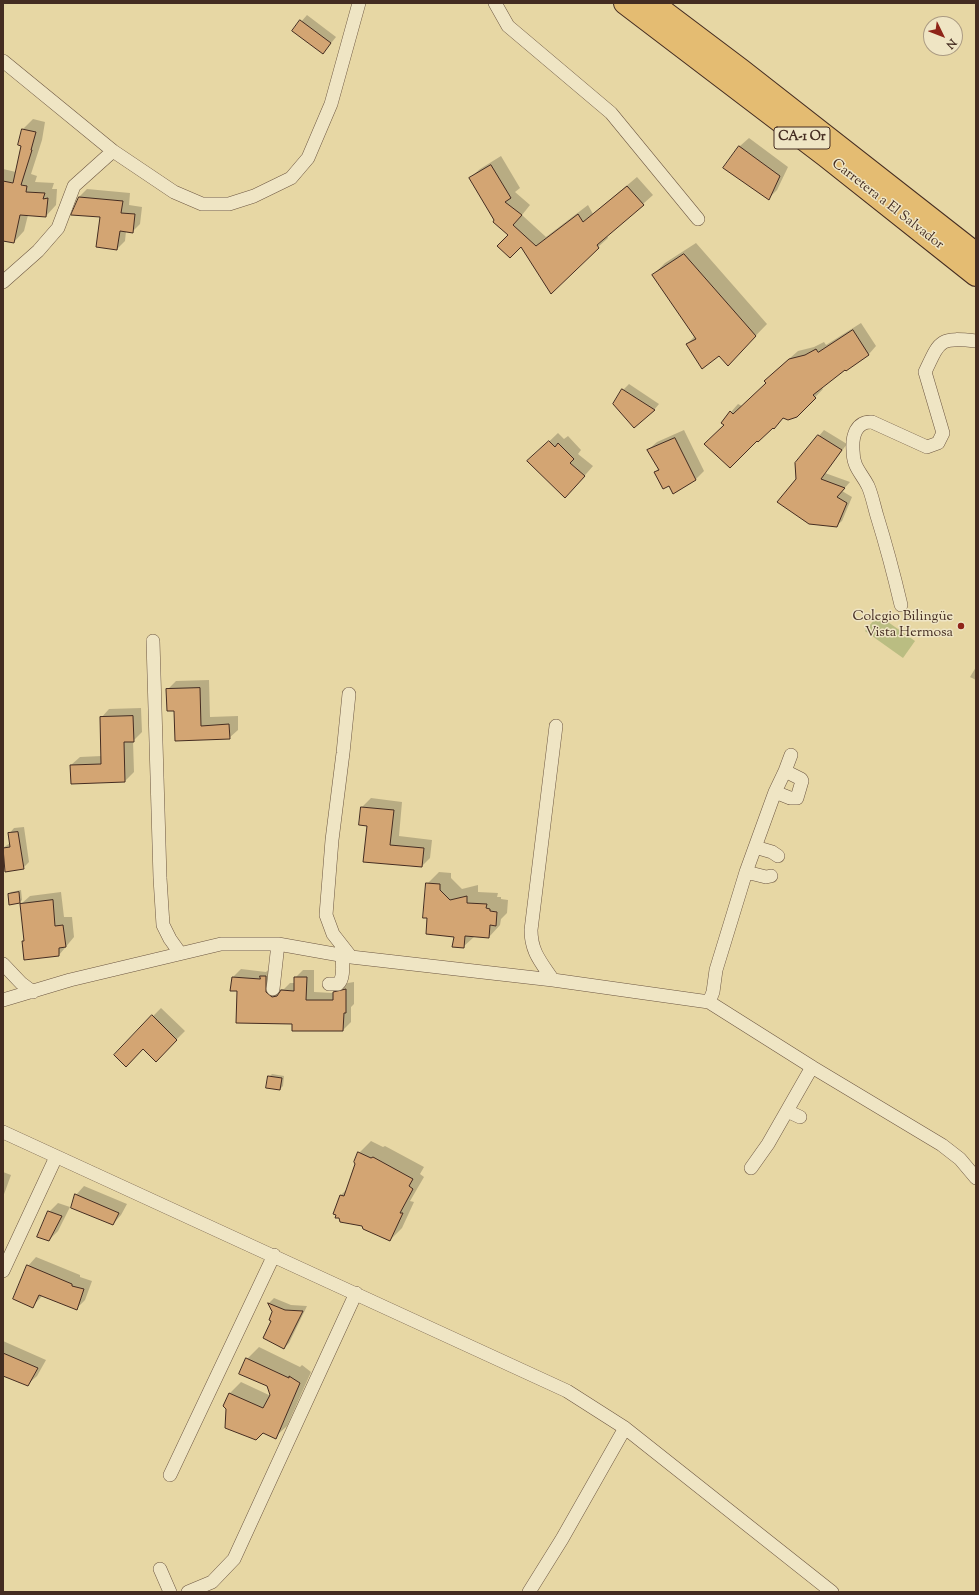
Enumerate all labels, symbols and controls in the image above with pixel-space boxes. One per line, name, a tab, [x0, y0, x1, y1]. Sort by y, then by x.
north arrow	[923, 16, 963, 56]
text: N	[942, 35, 960, 52]
road number: CA-1 Or	[774, 127, 830, 149]
street label: Carretera a El Salvador	[827, 156, 947, 254]
place label: Colegio Bilingüe Vista Hermosa	[853, 610, 953, 642]
marker: Colegio Bilingüe Vista Hermosa	[956, 621, 966, 631]

